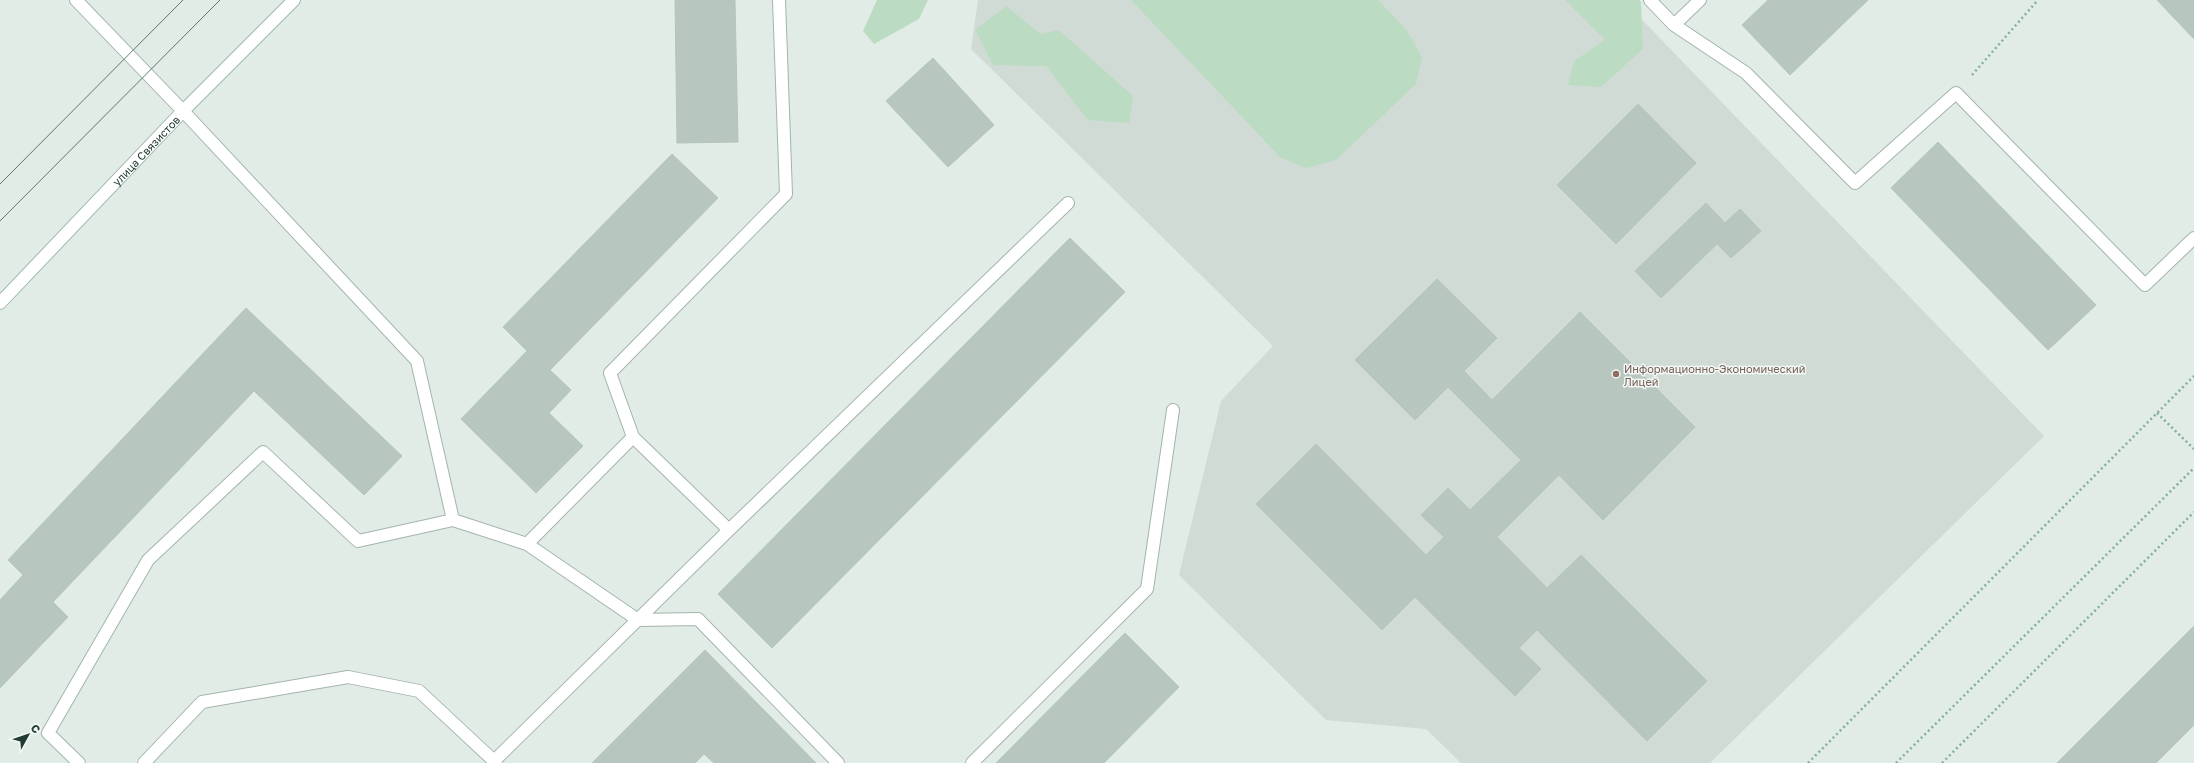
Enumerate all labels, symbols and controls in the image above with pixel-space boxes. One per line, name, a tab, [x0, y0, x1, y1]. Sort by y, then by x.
street label: улица Связистов	[109, 113, 182, 188]
place label: Информационно-Экономический Лицей	[1624, 362, 1805, 388]
marker: Информационно-Экономический Лицей	[1611, 369, 1621, 379]
north arrow	[8, 715, 48, 755]
text: С	[29, 721, 44, 736]

